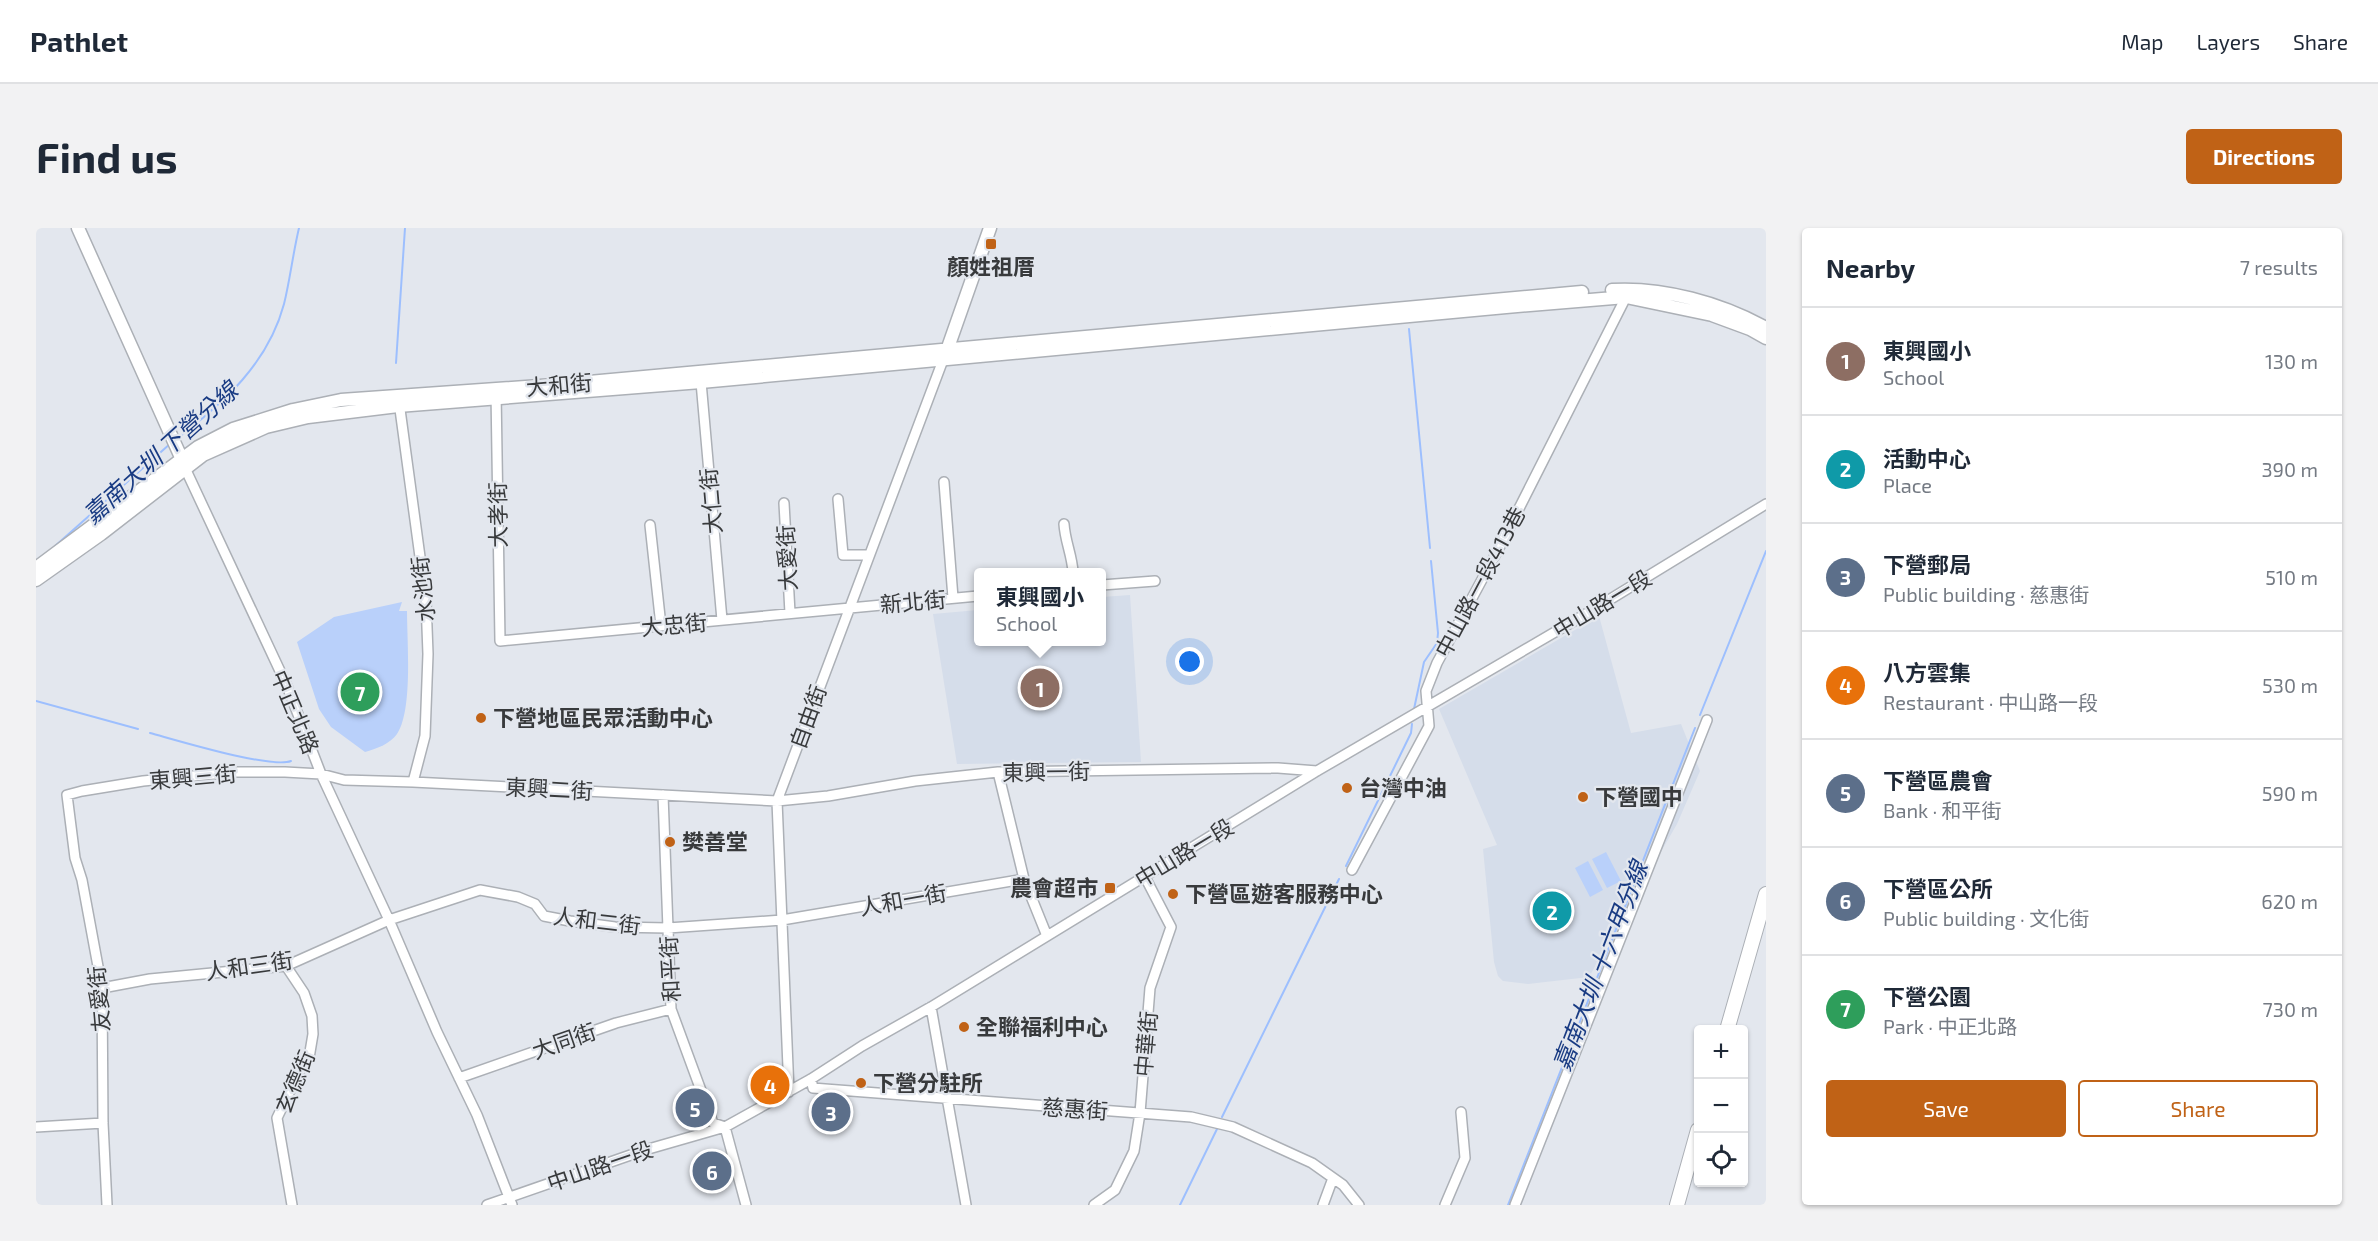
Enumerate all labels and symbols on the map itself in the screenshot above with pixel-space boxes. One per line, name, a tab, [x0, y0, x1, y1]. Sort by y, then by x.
marker: 顏姓祖厝	[984, 237, 998, 251]
place label: 顏姓祖厝	[947, 253, 1035, 279]
street label: 大和街	[525, 368, 593, 400]
water label: 嘉南大圳 下營分線	[77, 373, 245, 529]
street label: 大仁街	[694, 467, 726, 535]
street label: 大孝街	[483, 482, 511, 548]
street label: 中山路一段413巷	[1429, 502, 1530, 661]
street label: 大愛街	[771, 524, 801, 592]
street label: 水池街	[406, 555, 438, 623]
street label: 中山路一段	[1548, 564, 1655, 643]
street label: 新北街	[879, 585, 947, 617]
street label: 大忠街	[640, 608, 708, 640]
your location	[1175, 647, 1204, 676]
street label: 中正北路	[267, 666, 325, 757]
pin: 1	[1020, 666, 1060, 710]
pin: 7	[340, 670, 380, 714]
street label: 自由街	[784, 681, 831, 752]
place label: 下營地區民眾活動中心	[493, 704, 713, 730]
marker: 下營地區民眾活動中心	[474, 711, 488, 725]
street label: 東興一街	[1002, 757, 1090, 785]
street label: 東興三街	[148, 759, 238, 793]
street label: 東興二街	[504, 773, 594, 803]
place label: 台灣中油	[1359, 774, 1447, 800]
marker: 台灣中油	[1340, 781, 1354, 795]
place label: 下營國中	[1595, 783, 1683, 809]
marker: 下營國中	[1576, 790, 1590, 804]
street label: 中山路一段	[1130, 813, 1237, 892]
place label: 樊善堂	[682, 828, 748, 854]
marker: 樊善堂	[663, 835, 677, 849]
water label: 嘉南大圳 十六甲分線	[1546, 854, 1654, 1074]
place label: 農會超市	[1010, 874, 1098, 900]
street label: 人和一街	[857, 879, 948, 919]
place label: 下營區遊客服務中心	[1185, 880, 1383, 906]
marker: 農會超市	[1103, 881, 1117, 895]
marker: 下營區遊客服務中心	[1166, 887, 1180, 901]
pin: 2	[1532, 888, 1572, 934]
street label: 人和二街	[552, 902, 642, 938]
street label: 和平街	[654, 935, 684, 1003]
street label: 人和三街	[203, 946, 294, 984]
street label: 友愛街	[82, 965, 114, 1033]
street label: 中華街	[1129, 1010, 1161, 1078]
place label: 全聯福利中心	[976, 1013, 1108, 1039]
street label: 大同街	[528, 1017, 599, 1063]
marker: 全聯福利中心	[957, 1020, 971, 1034]
street label: 玄德街	[269, 1046, 319, 1117]
pin: 4	[750, 1062, 790, 1108]
place label: 下營分駐所	[873, 1069, 983, 1095]
marker: 下營分駐所	[854, 1076, 868, 1090]
pin: 5	[676, 1086, 714, 1130]
pin: 3	[812, 1090, 850, 1134]
street label: 慈惠街	[1041, 1093, 1109, 1123]
street label: 中山路一段	[543, 1135, 656, 1195]
pin: 6	[692, 1148, 732, 1194]

